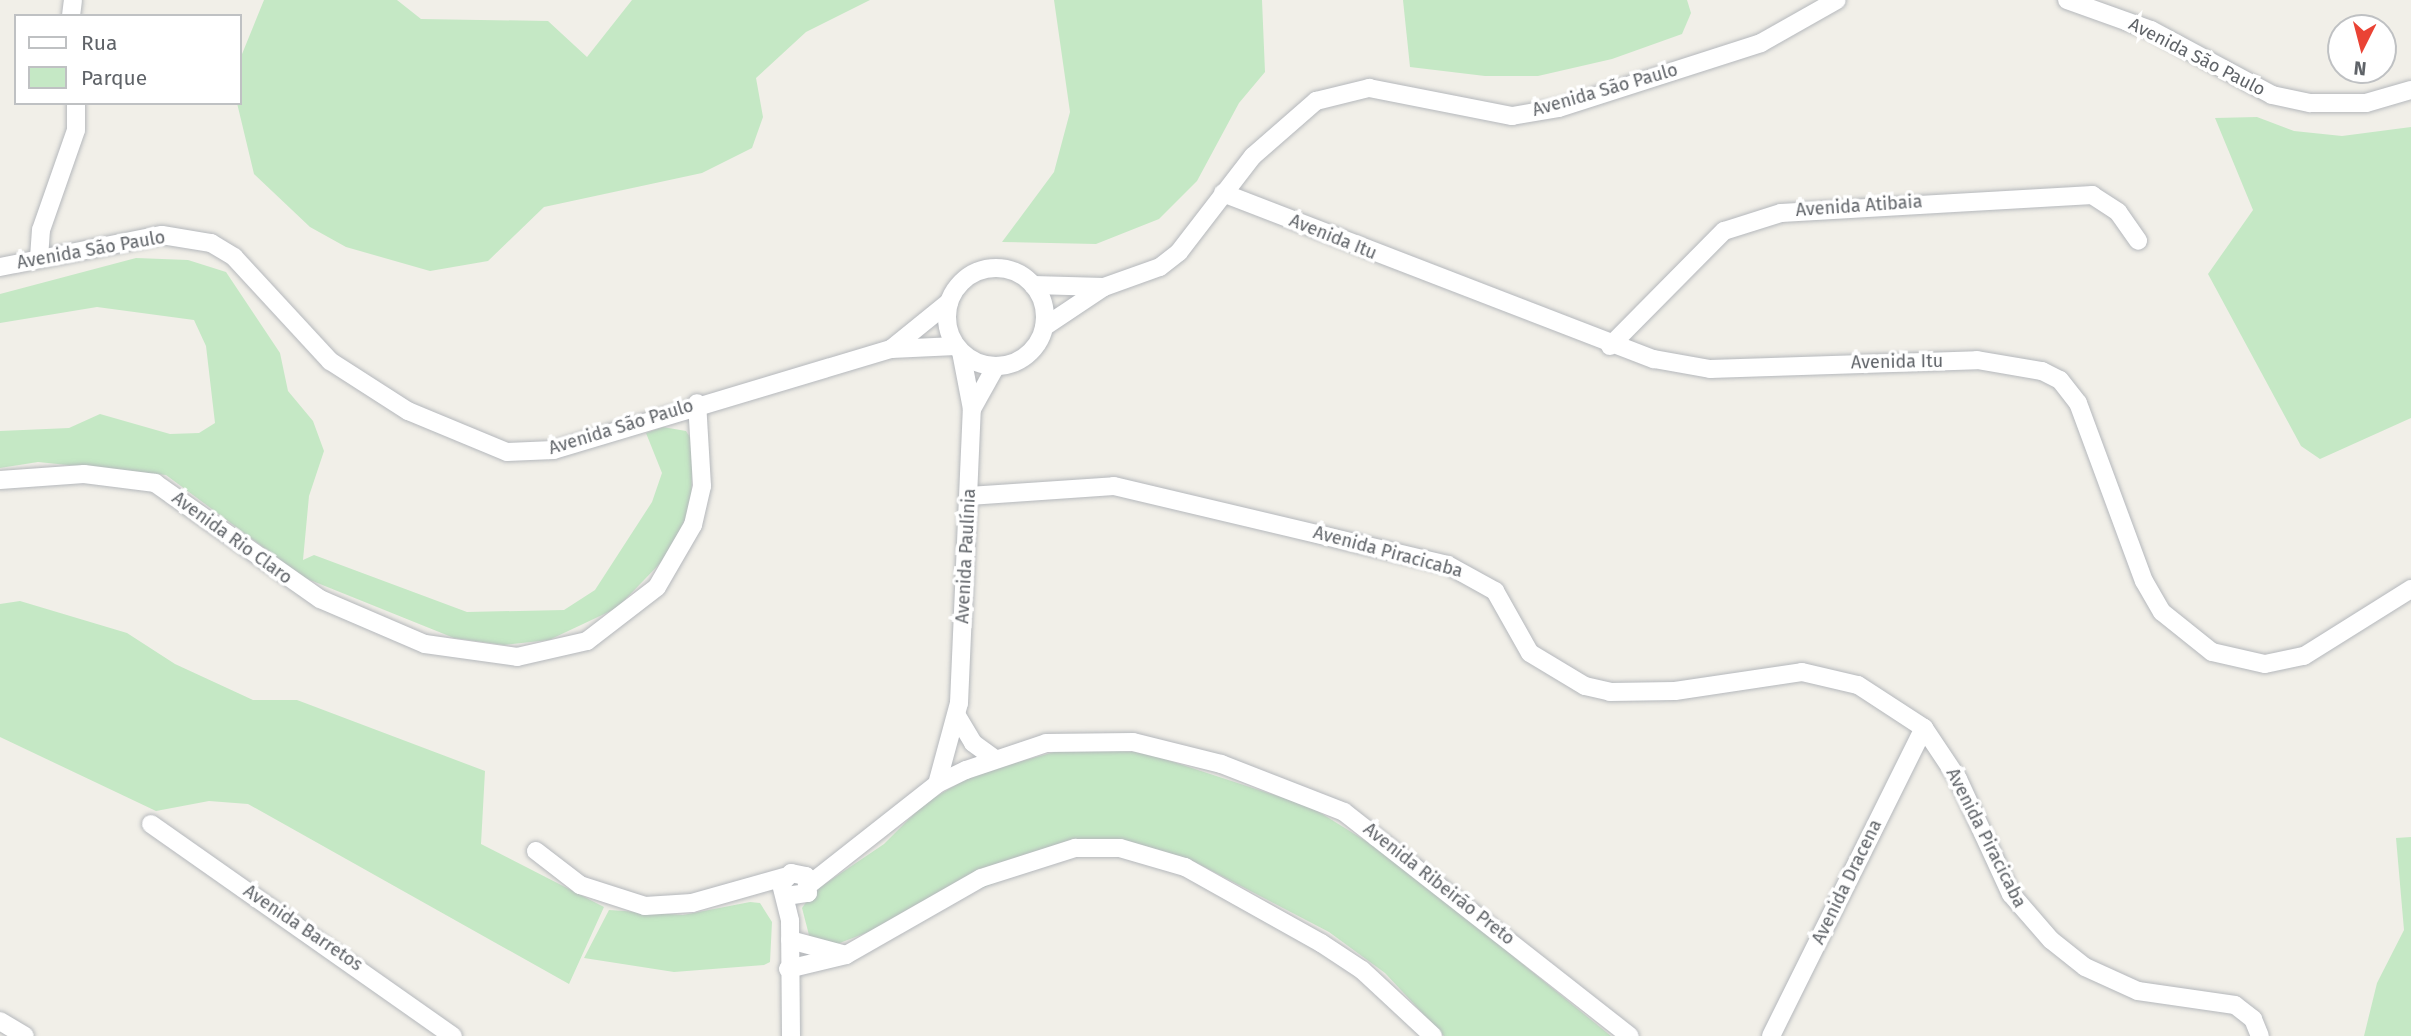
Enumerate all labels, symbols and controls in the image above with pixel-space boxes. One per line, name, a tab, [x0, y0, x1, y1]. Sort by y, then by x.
street label: Avenida São Paulo	[2125, 13, 2269, 101]
legend	[14, 14, 242, 105]
north arrow	[2327, 14, 2397, 84]
text: Rua	[81, 30, 117, 56]
text: N	[2352, 56, 2367, 80]
street label: Avenida São Paulo	[1530, 59, 1680, 121]
text: Parque	[81, 65, 147, 91]
street label: Avenida Atibaia	[1795, 191, 1923, 221]
street label: Avenida Itu	[1286, 210, 1380, 264]
street label: Avenida São Paulo	[15, 226, 167, 274]
street label: Avenida Itu	[1851, 350, 1943, 374]
street label: Avenida São Paulo	[546, 395, 696, 459]
street label: Avenida Rio Claro	[168, 487, 296, 589]
street label: Avenida Paulínia	[952, 488, 980, 624]
street label: Avenida Piracicaba	[1311, 522, 1465, 582]
street label: Avenida Piracicaba	[1941, 765, 2031, 911]
street label: Avenida Dracena	[1807, 816, 1887, 948]
street label: Avenida Ribeirão Preto	[1359, 818, 1519, 950]
street label: Avenida Barretos	[239, 880, 367, 976]

